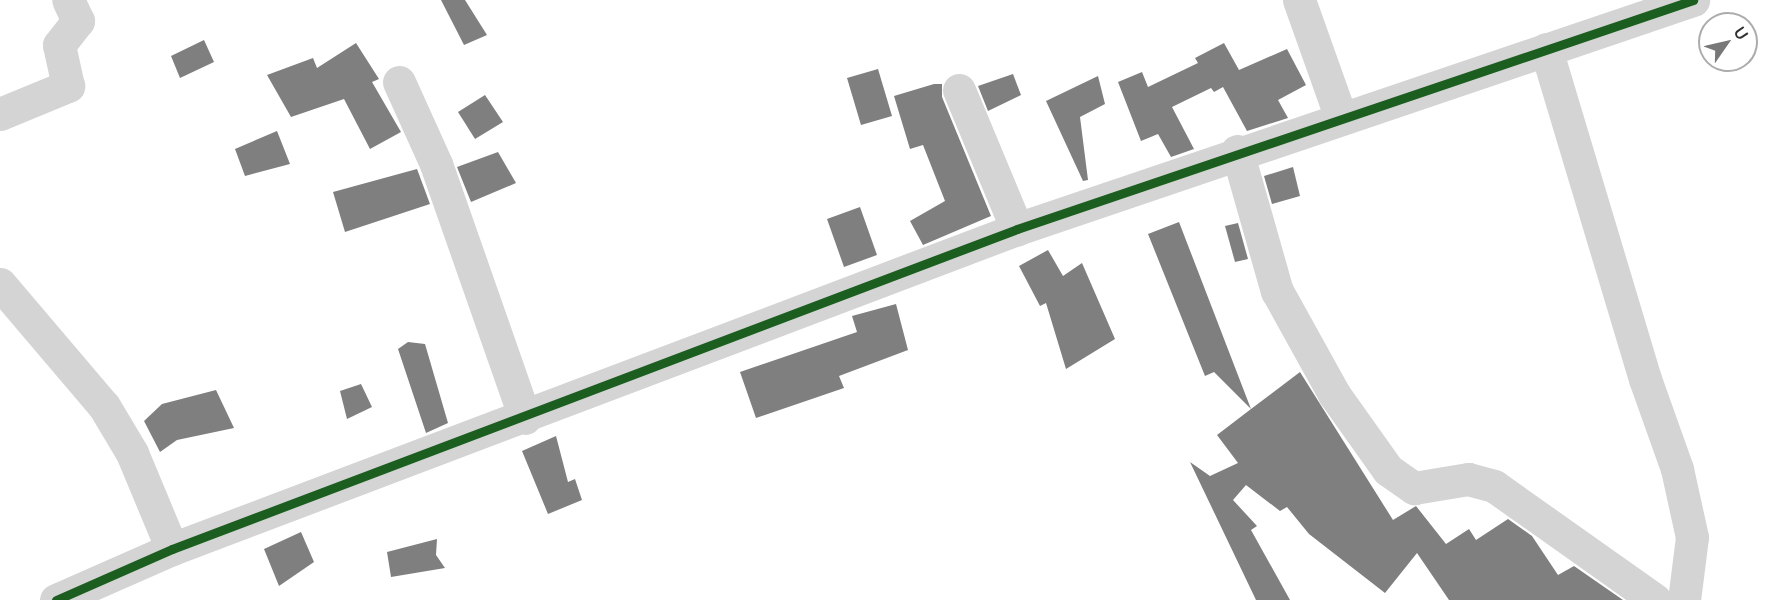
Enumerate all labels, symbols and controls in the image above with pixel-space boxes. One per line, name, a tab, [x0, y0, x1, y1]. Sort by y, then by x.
north arrow	[1698, 12, 1758, 72]
text: U	[1729, 22, 1754, 44]

